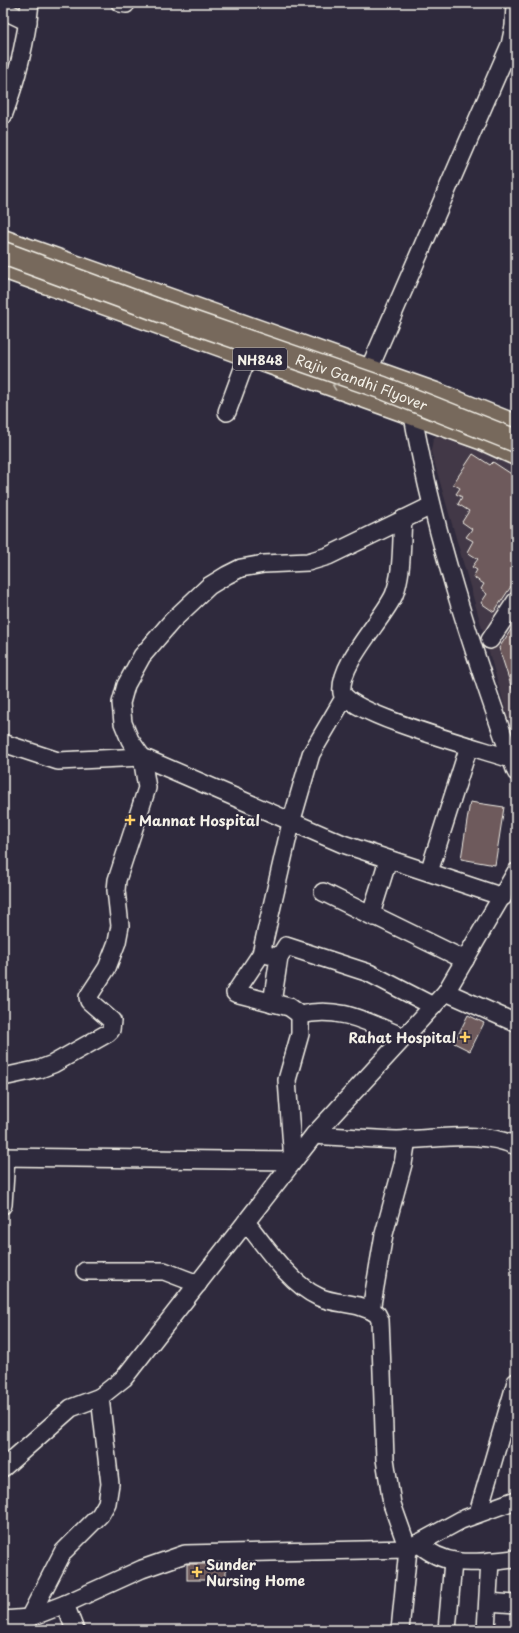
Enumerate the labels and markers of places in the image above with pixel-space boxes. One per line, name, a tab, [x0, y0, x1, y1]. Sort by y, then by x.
place label: Mannat Hospital	[139, 810, 260, 831]
marker: Mannat Hospital	[124, 814, 136, 826]
place label: Rahat Hospital	[348, 1027, 456, 1048]
marker: Rahat Hospital	[459, 1031, 471, 1043]
place label: Sunder Nursing Home	[206, 1554, 306, 1591]
marker: Sunder Nursing Home	[191, 1566, 203, 1578]

